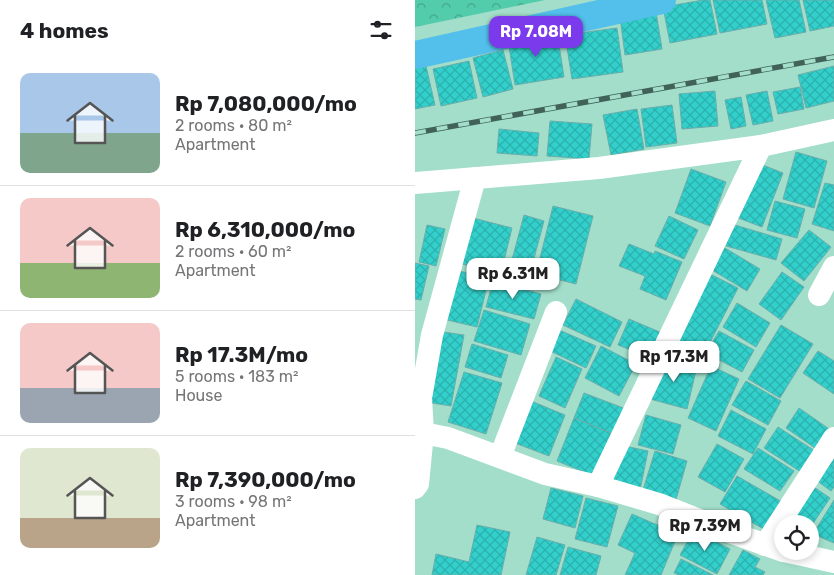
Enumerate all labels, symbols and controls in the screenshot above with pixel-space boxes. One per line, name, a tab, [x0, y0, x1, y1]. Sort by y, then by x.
pin: Rp 7.08M	[484, 15, 588, 58]
icon: filters	[367, 16, 395, 44]
text: 4 homes	[20, 18, 109, 43]
text: Rp 7.08M	[500, 22, 572, 41]
text: Rp 7,080,000/mo	[175, 91, 357, 116]
icon: home	[60, 93, 120, 153]
text: 2 rooms · 80 m²	[175, 116, 292, 135]
text: Apartment	[175, 135, 255, 154]
text: Rp 6,310,000/mo	[175, 217, 355, 242]
icon: home	[60, 218, 120, 278]
text: 2 rooms · 60 m²	[175, 242, 292, 261]
pin: Rp 6.31M	[461, 258, 565, 300]
text: Apartment	[175, 261, 255, 280]
text: Rp 6.31M	[477, 264, 549, 283]
pin: Rp 17.3M	[622, 340, 726, 383]
text: Rp 17.3M/mo	[175, 342, 308, 367]
icon: home	[60, 343, 120, 403]
text: Rp 17.3M	[639, 347, 709, 366]
text: 5 rooms · 183 m²	[175, 367, 298, 386]
text: House	[175, 386, 222, 405]
text: Rp 7,390,000/mo	[175, 467, 356, 492]
icon: home	[60, 468, 120, 528]
text: 3 rooms · 98 m²	[175, 492, 292, 511]
pin: Rp 7.39M	[653, 510, 757, 552]
text: Apartment	[175, 511, 255, 530]
map controls	[774, 515, 819, 560]
button: locate	[774, 515, 819, 560]
text: Rp 7.39M	[669, 516, 741, 535]

